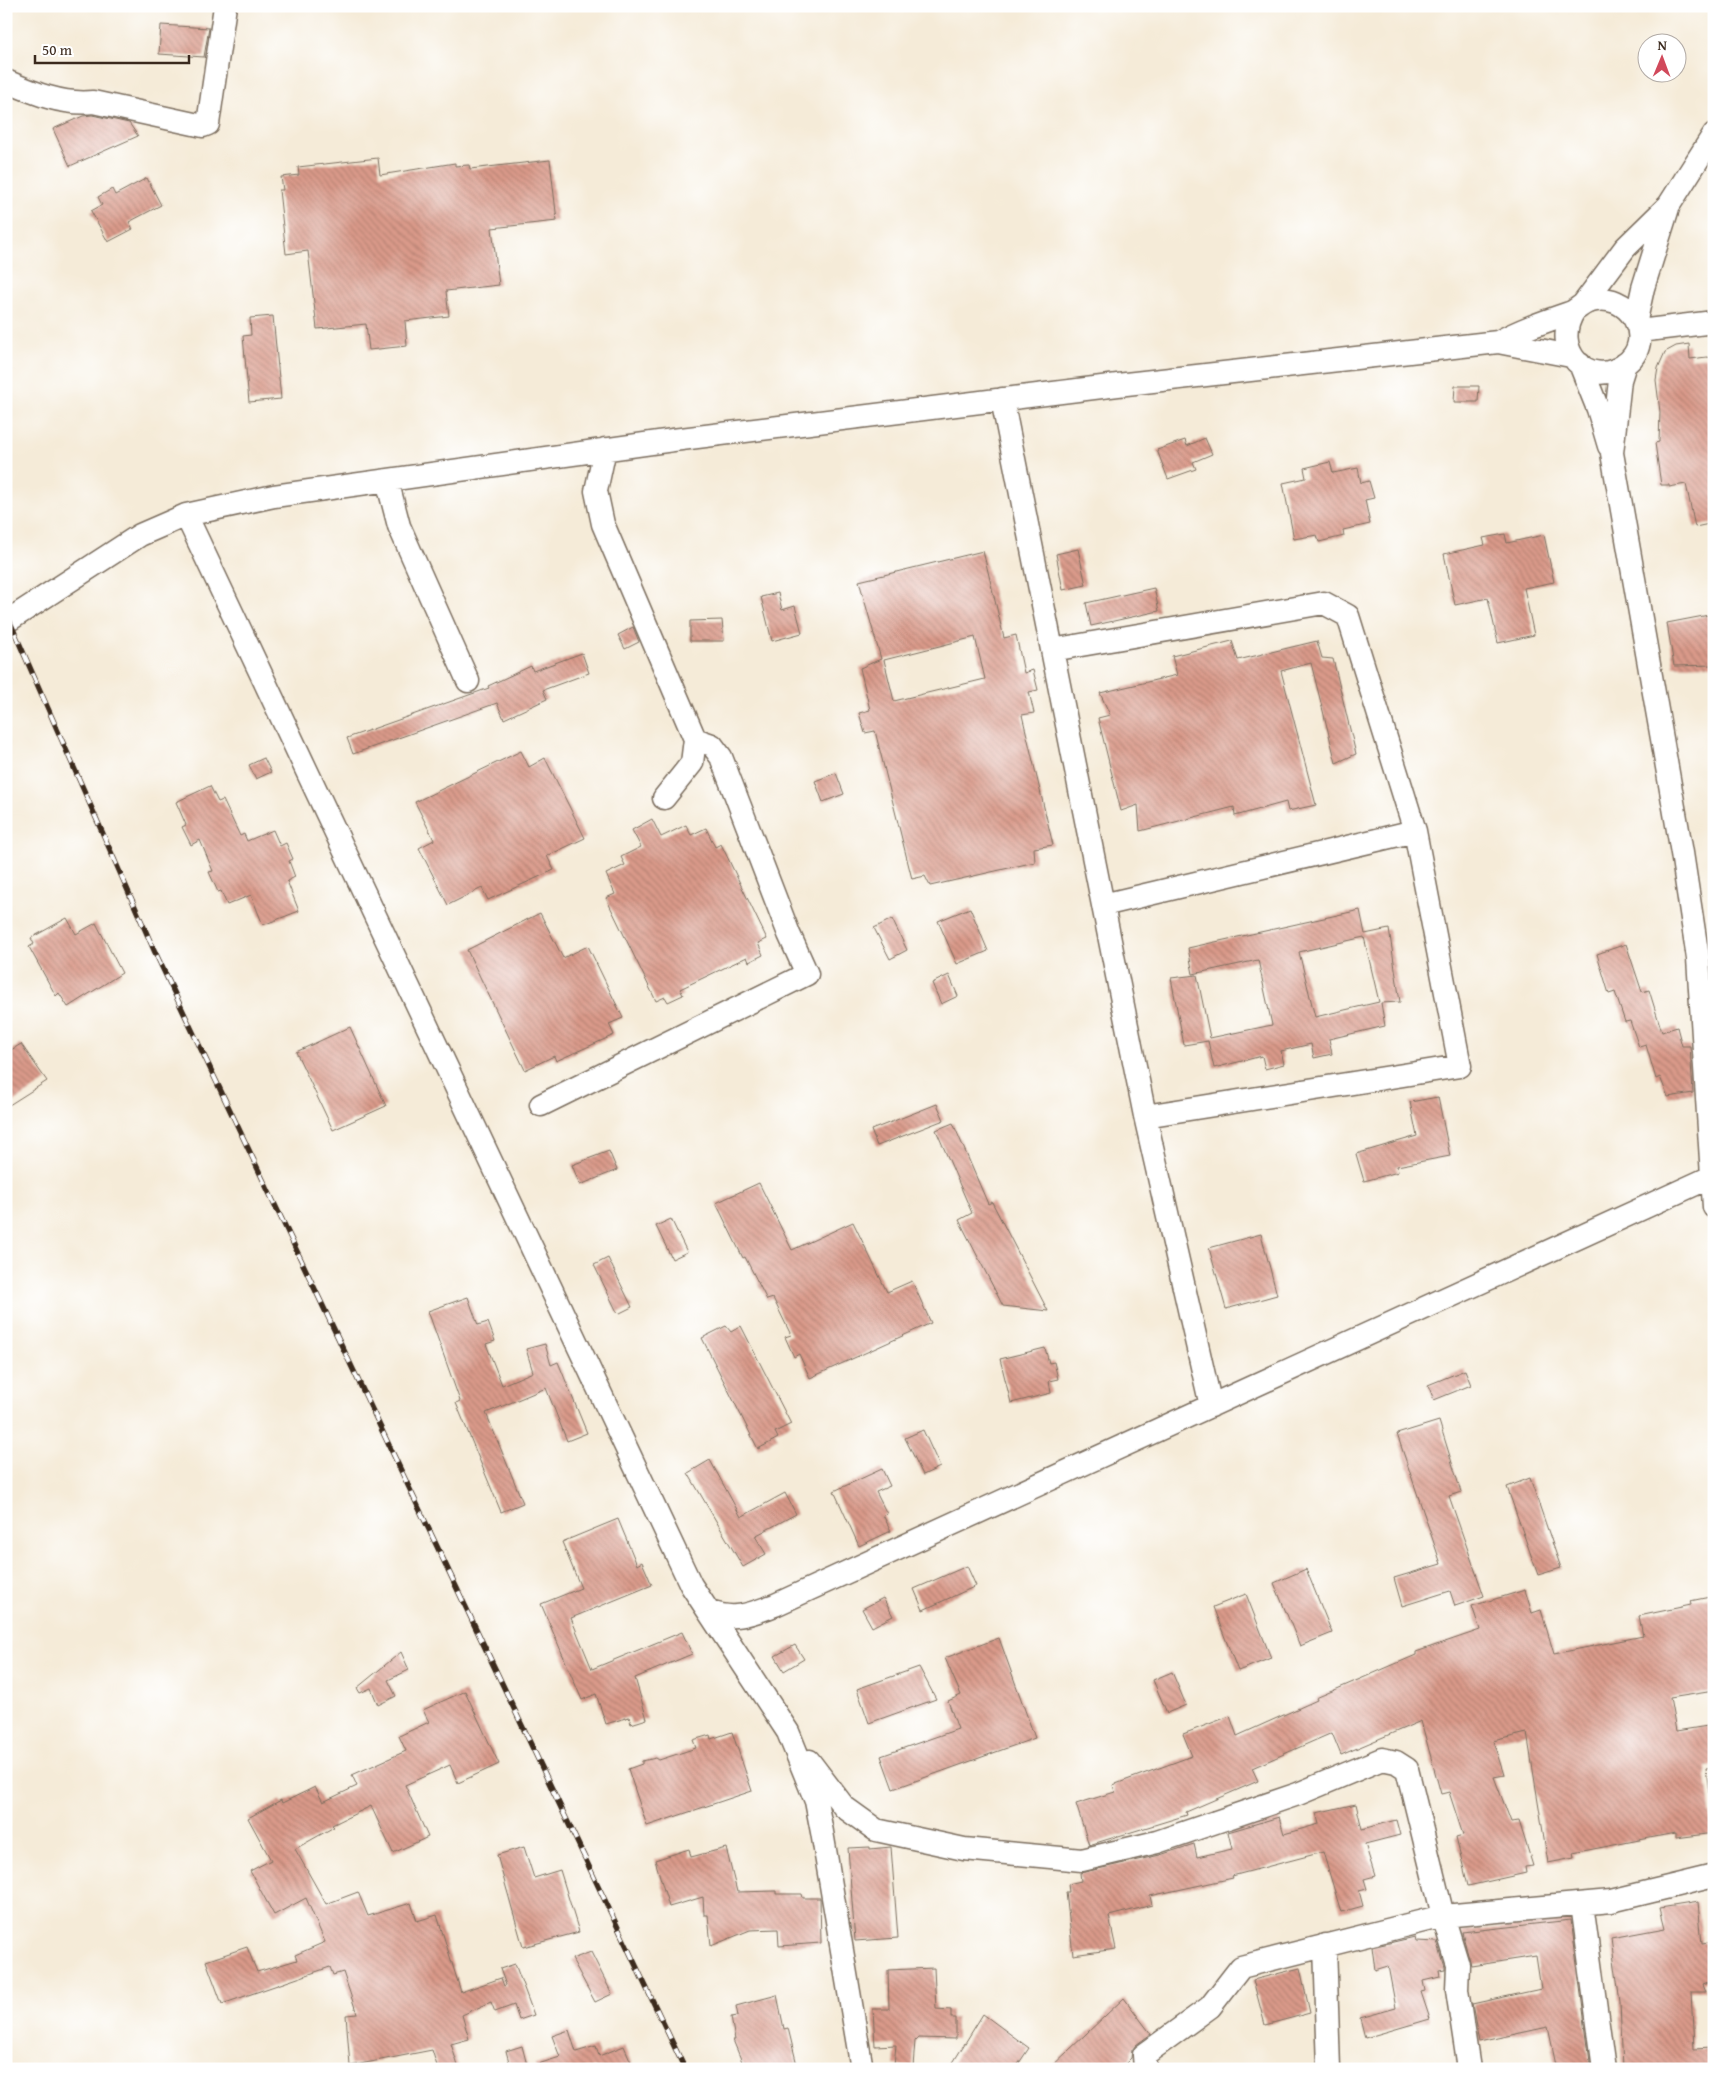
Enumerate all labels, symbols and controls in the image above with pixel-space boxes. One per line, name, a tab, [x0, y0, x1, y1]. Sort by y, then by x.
scale bar	[35, 32, 189, 64]
north arrow	[1638, 32, 1688, 82]
text: N	[1657, 35, 1668, 55]
text: 50 m	[42, 39, 73, 60]

